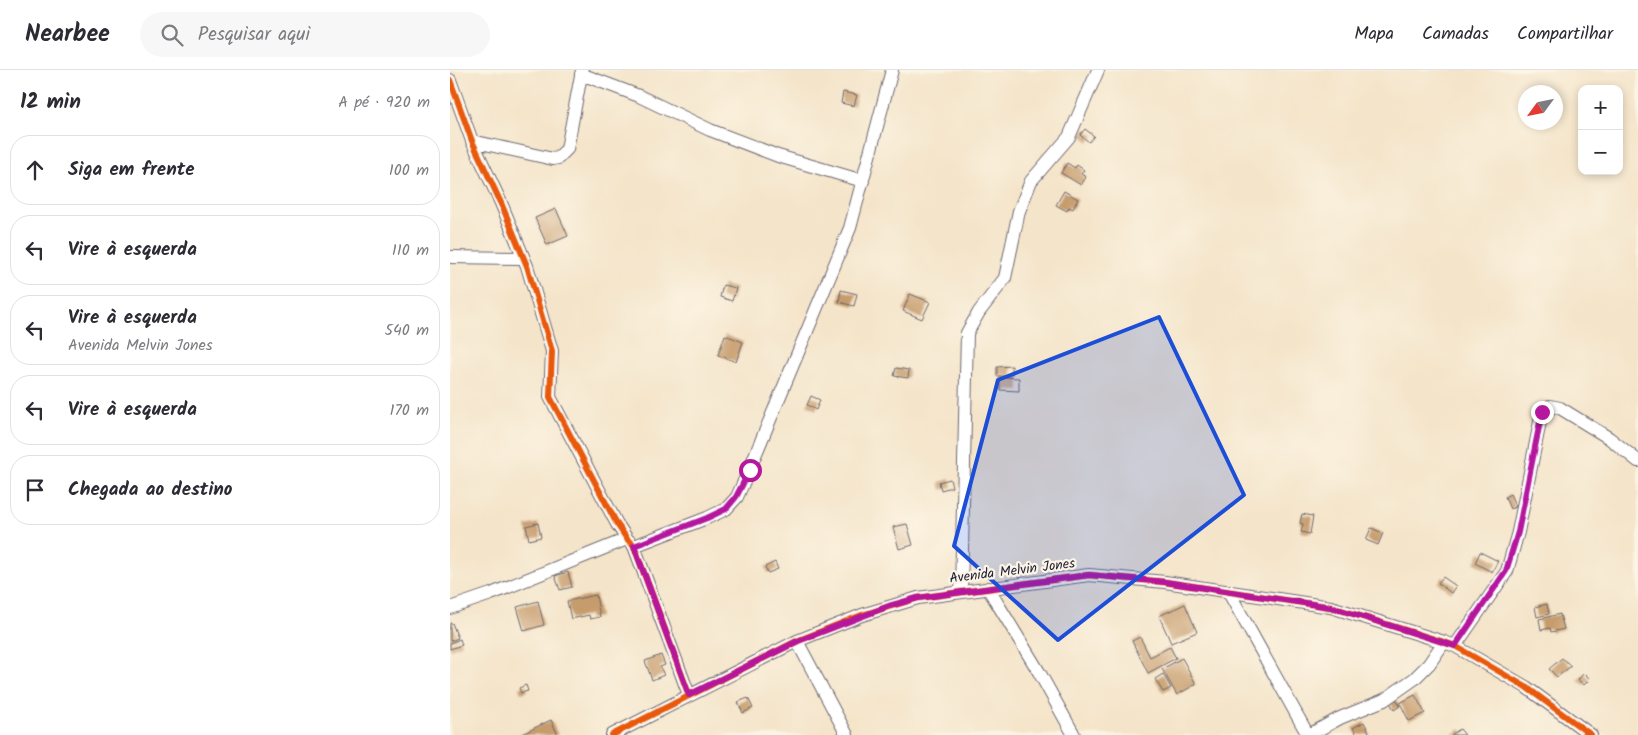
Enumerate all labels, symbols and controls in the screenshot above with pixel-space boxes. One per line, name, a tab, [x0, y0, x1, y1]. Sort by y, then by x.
search box	[140, 12, 490, 57]
text: Nearbee	[25, 15, 110, 54]
text: Pesquisar aqui	[198, 20, 310, 50]
text: Mapa	[1354, 20, 1394, 49]
text: Camadas	[1422, 20, 1489, 49]
text: Compartilhar	[1517, 20, 1613, 49]
icon: search	[158, 21, 186, 49]
north arrow	[1518, 85, 1563, 130]
map controls	[1578, 85, 1623, 175]
button: +	[1578, 85, 1623, 130]
text: 12 min	[20, 86, 81, 119]
text: A pé · 920 m	[338, 90, 430, 115]
button: −	[1578, 130, 1623, 175]
text: Siga em frente	[68, 155, 195, 185]
icon: ahead	[21, 156, 49, 184]
text: 100 m	[389, 158, 429, 183]
text: Vire à esquerda	[68, 235, 197, 265]
icon: left	[21, 236, 49, 264]
text: 110 m	[392, 238, 429, 263]
text: Vire à esquerda	[68, 303, 197, 333]
icon: left	[21, 316, 49, 344]
text: 540 m	[384, 318, 429, 343]
text: Avenida Melvin Jones	[68, 333, 212, 358]
text: Vire à esquerda	[68, 395, 197, 425]
icon: left	[21, 396, 49, 424]
text: 170 m	[389, 398, 429, 423]
route end	[1531, 401, 1554, 424]
route start	[739, 459, 762, 482]
text: Chegada ao destino	[68, 475, 233, 505]
icon: arrive	[21, 476, 49, 504]
street label: Avenida Melvin Jones	[948, 552, 1076, 590]

